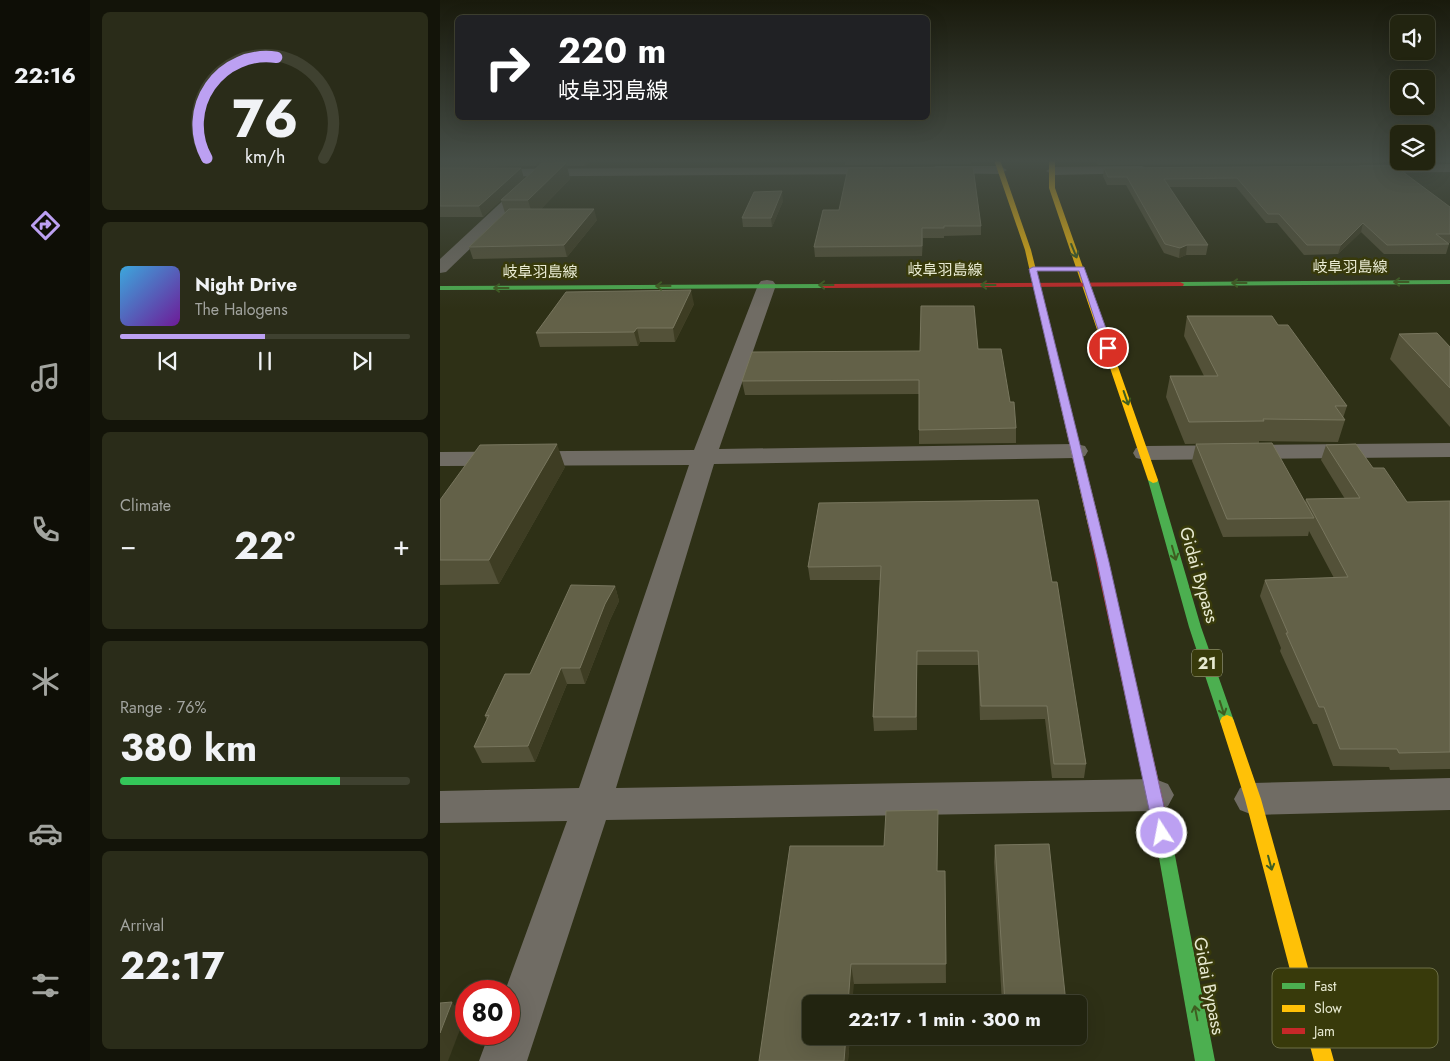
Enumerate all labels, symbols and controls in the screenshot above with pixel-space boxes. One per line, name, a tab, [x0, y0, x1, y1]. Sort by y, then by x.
map controls	[1390, 15, 1435, 170]
button: sound	[1390, 15, 1435, 60]
text: 220 m	[558, 26, 666, 76]
icon: right	[475, 35, 540, 100]
text: 22:16	[14, 59, 76, 91]
button: search	[1390, 70, 1435, 115]
text: 岐阜羽島線	[558, 74, 668, 106]
text: 76	[232, 81, 298, 157]
button: layers	[1390, 125, 1435, 170]
text: km/h	[245, 144, 285, 170]
icon: directions	[28, 208, 63, 243]
one-way arrow	[1070, 243, 1079, 258]
street label: 岐阜羽島線	[1312, 256, 1388, 278]
street label: 岐阜羽島線	[907, 259, 983, 281]
street label: 岐阜羽島線	[502, 261, 578, 283]
text: Night Drive	[195, 271, 297, 298]
one-way arrow	[1394, 277, 1410, 287]
one-way arrow	[1231, 278, 1248, 288]
one-way arrow	[818, 280, 834, 290]
one-way arrow	[980, 280, 996, 290]
one-way arrow	[656, 281, 672, 291]
one-way arrow	[493, 283, 510, 293]
text: The Halogens	[195, 298, 288, 321]
pin	[1087, 327, 1129, 369]
icon: arrive	[1094, 334, 1122, 362]
icon: previous	[154, 347, 182, 375]
icon: pause	[251, 347, 279, 375]
icon: next	[348, 347, 376, 375]
icon: music	[28, 360, 63, 395]
one-way arrow	[1122, 389, 1131, 405]
text: Climate	[120, 494, 171, 517]
icon: phone	[28, 512, 63, 547]
text: 22°	[234, 518, 295, 573]
street label: Gidai Bypass	[1173, 524, 1225, 626]
text: −	[120, 525, 137, 566]
text: +	[393, 525, 410, 566]
one-way arrow	[1170, 544, 1179, 560]
road number: 21	[1192, 650, 1222, 676]
icon: climate	[28, 664, 63, 699]
text: Range · 76%	[120, 696, 206, 719]
one-way arrow	[1218, 700, 1228, 716]
text: 380 km	[120, 720, 257, 775]
position arrow	[1135, 806, 1187, 858]
icon: car	[28, 816, 63, 851]
one-way arrow	[1266, 855, 1275, 871]
text: Arrival	[120, 914, 164, 937]
street label: Gidai Bypass	[1187, 935, 1231, 1037]
text: 22:17	[120, 938, 224, 993]
icon: filters	[28, 968, 63, 1003]
legend	[1272, 968, 1438, 1048]
text: Fast	[1314, 976, 1337, 996]
speed limit sign: 80	[455, 980, 520, 1045]
text: Slow	[1314, 998, 1342, 1018]
one-way arrow	[1191, 1005, 1200, 1021]
text: 22:17 · 1 min · 300 m	[848, 1006, 1041, 1033]
text: Jam	[1312, 1021, 1335, 1041]

